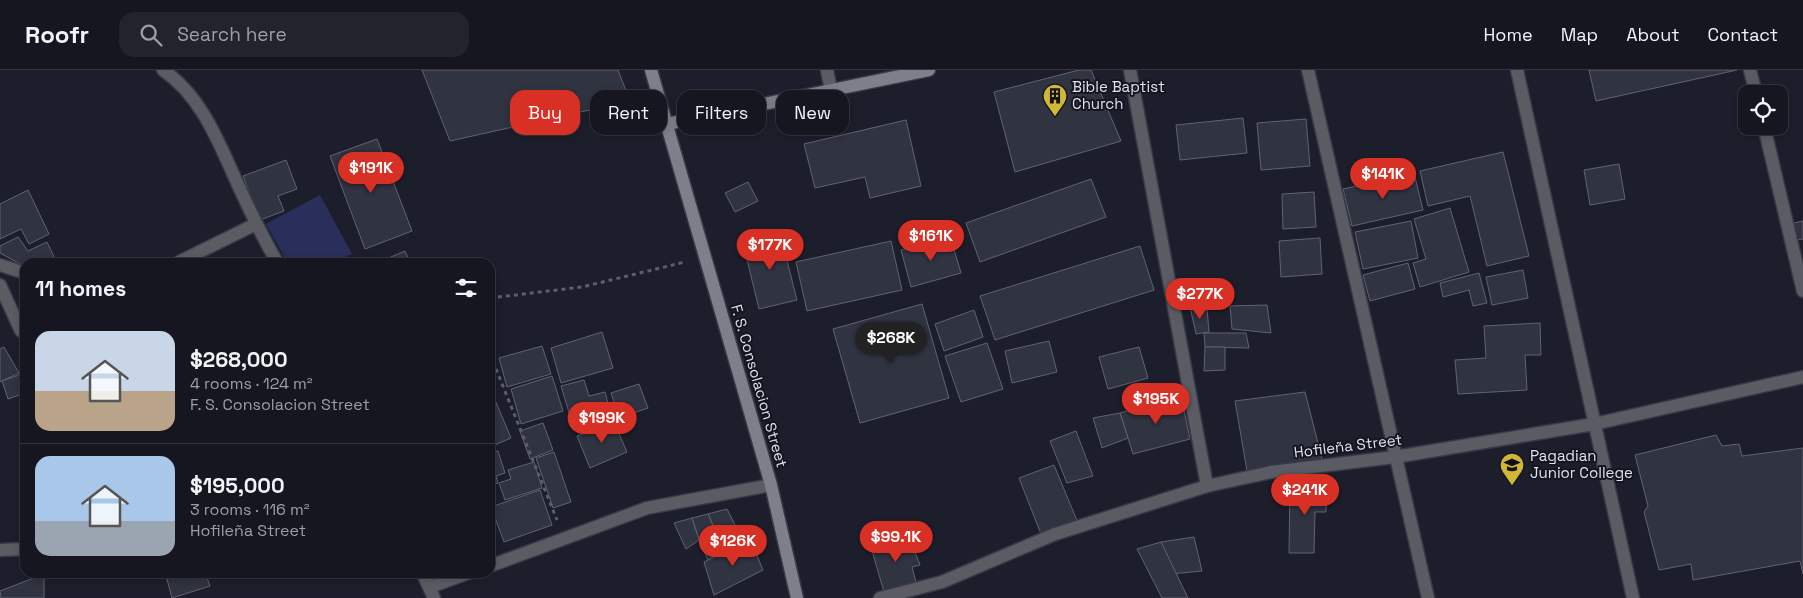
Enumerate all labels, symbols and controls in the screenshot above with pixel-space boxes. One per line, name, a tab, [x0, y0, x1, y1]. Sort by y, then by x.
search box	[119, 12, 469, 57]
text: Roofr	[25, 19, 89, 50]
icon: search	[137, 21, 165, 49]
text: Search here	[177, 22, 287, 47]
text: Home	[1484, 23, 1533, 46]
text: Map	[1561, 23, 1598, 46]
text: About	[1626, 23, 1680, 46]
text: Contact	[1708, 23, 1778, 46]
place label: Bible Baptist Church	[1072, 77, 1165, 113]
building icon: Bible Baptist Church	[1042, 83, 1068, 117]
map controls	[1738, 85, 1788, 135]
button: locate	[1738, 85, 1788, 135]
chip: Buy	[510, 90, 580, 135]
chip: Rent	[590, 90, 667, 135]
chip: Filters	[677, 90, 766, 135]
chip: New	[776, 90, 849, 135]
pin: $191K	[336, 152, 406, 194]
text: $191K	[349, 157, 393, 178]
pin: $141K	[1348, 158, 1418, 200]
text: $141K	[1361, 163, 1405, 184]
pin: $161K	[896, 220, 966, 262]
text: $161K	[909, 225, 953, 246]
pin: $177K	[735, 228, 805, 271]
text: $177K	[748, 234, 792, 255]
icon: filters	[452, 274, 480, 302]
text: 11 homes	[35, 275, 126, 302]
pin: $277K	[1165, 278, 1235, 320]
text: $277K	[1177, 283, 1223, 304]
street label: F. S. Consolacion Street	[727, 302, 792, 470]
pin: $268K	[856, 322, 926, 364]
text: $268K	[867, 327, 915, 348]
text: $268,000	[190, 346, 288, 373]
icon: home	[75, 351, 135, 411]
text: 4 rooms · 124 m²	[190, 373, 313, 394]
pin: $195K	[1121, 382, 1191, 425]
text: $195K	[1133, 388, 1179, 409]
text: F. S. Consolacion Street	[190, 394, 370, 415]
pin: $199K	[567, 402, 637, 444]
text: $199K	[579, 407, 625, 428]
street label: Hofileña Street	[1293, 429, 1403, 462]
place label: Pagadian Junior College	[1530, 446, 1633, 482]
school or university icon: Pagadian Junior College	[1499, 452, 1525, 486]
text: $195,000	[190, 472, 285, 499]
pin: $241K	[1270, 474, 1340, 516]
icon: home	[75, 476, 135, 536]
text: $241K	[1282, 479, 1328, 500]
text: 3 rooms · 116 m²	[190, 499, 310, 520]
text: Hofileña Street	[190, 520, 306, 541]
pin: $99.1K	[855, 520, 937, 563]
pin: $126K	[698, 524, 768, 567]
text: $99.1K	[871, 526, 921, 547]
text: $126K	[710, 530, 756, 551]

